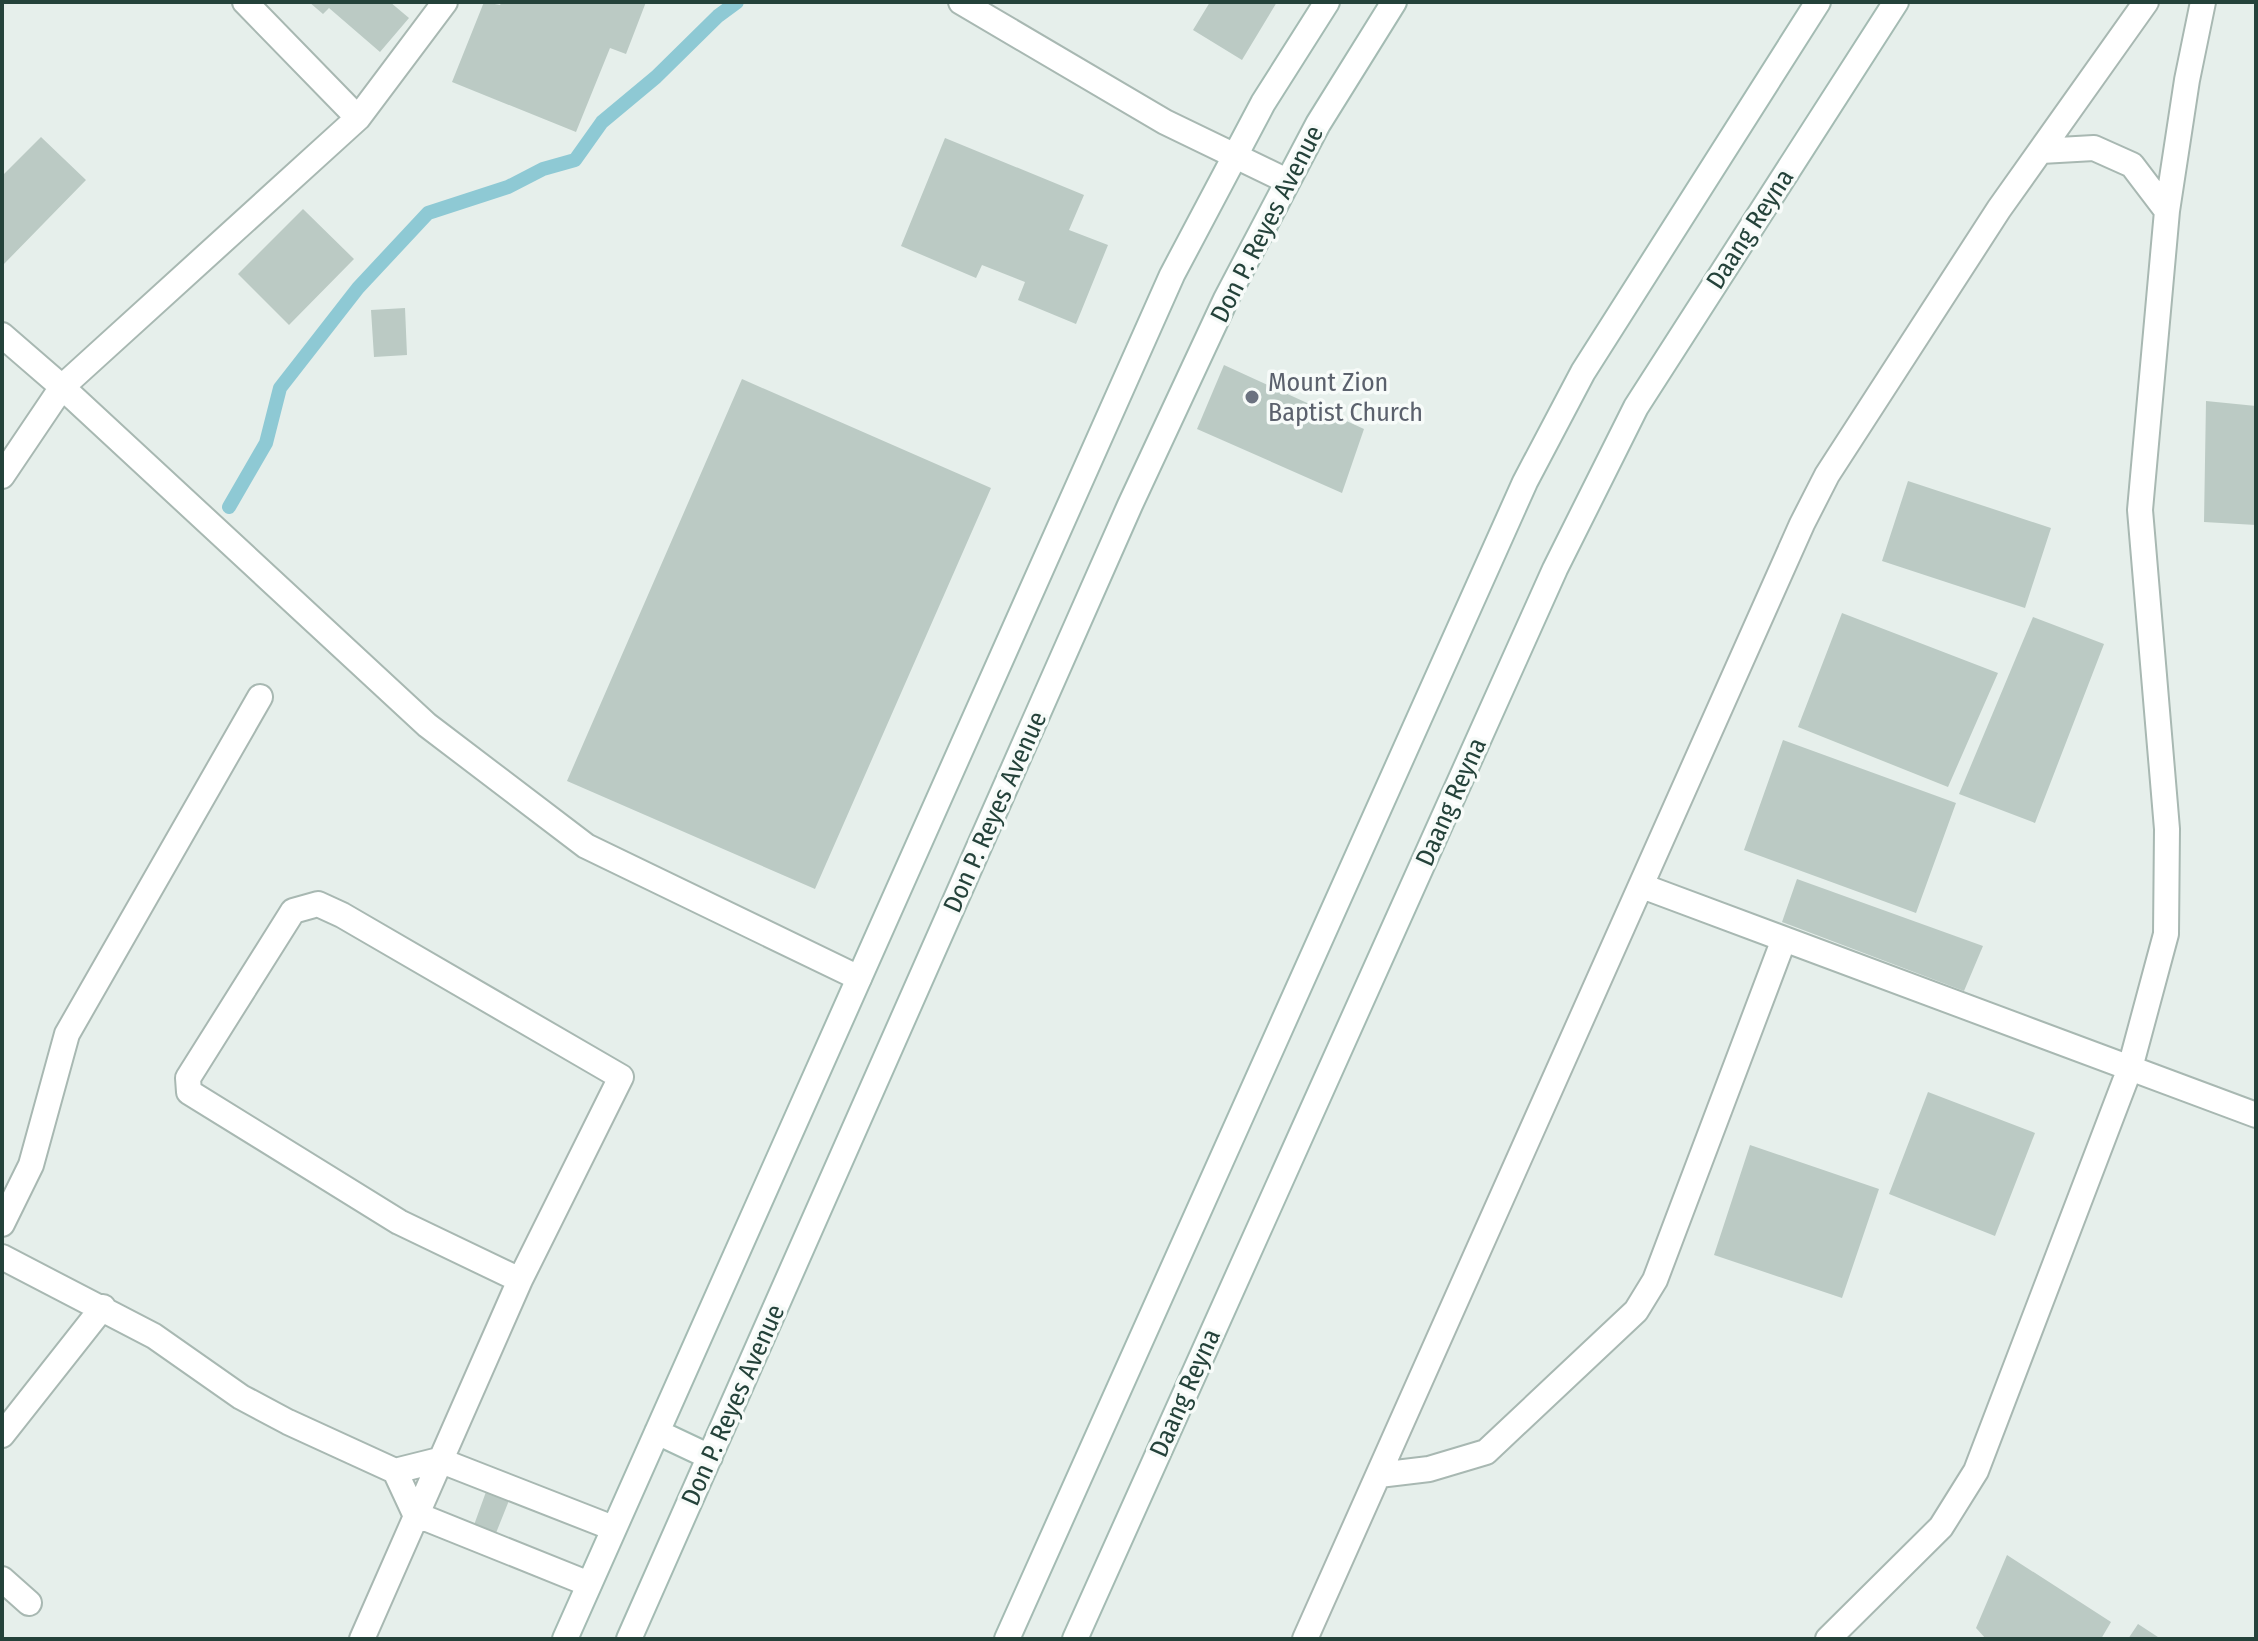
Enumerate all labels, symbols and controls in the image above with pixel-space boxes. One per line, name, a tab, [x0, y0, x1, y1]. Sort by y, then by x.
street label: Don P. Reyes Avenue	[1204, 120, 1330, 328]
street label: Daang Reyna	[1700, 163, 1800, 295]
place label: Mount Zion Baptist Church	[1268, 367, 1423, 428]
marker: Mount Zion Baptist Church	[1243, 388, 1261, 406]
street label: Don P. Reyes Avenue	[937, 707, 1053, 917]
street label: Daang Reyna	[1409, 733, 1493, 871]
street label: Don P. Reyes Avenue	[675, 1300, 791, 1510]
street label: Daang Reyna	[1143, 1324, 1227, 1462]

